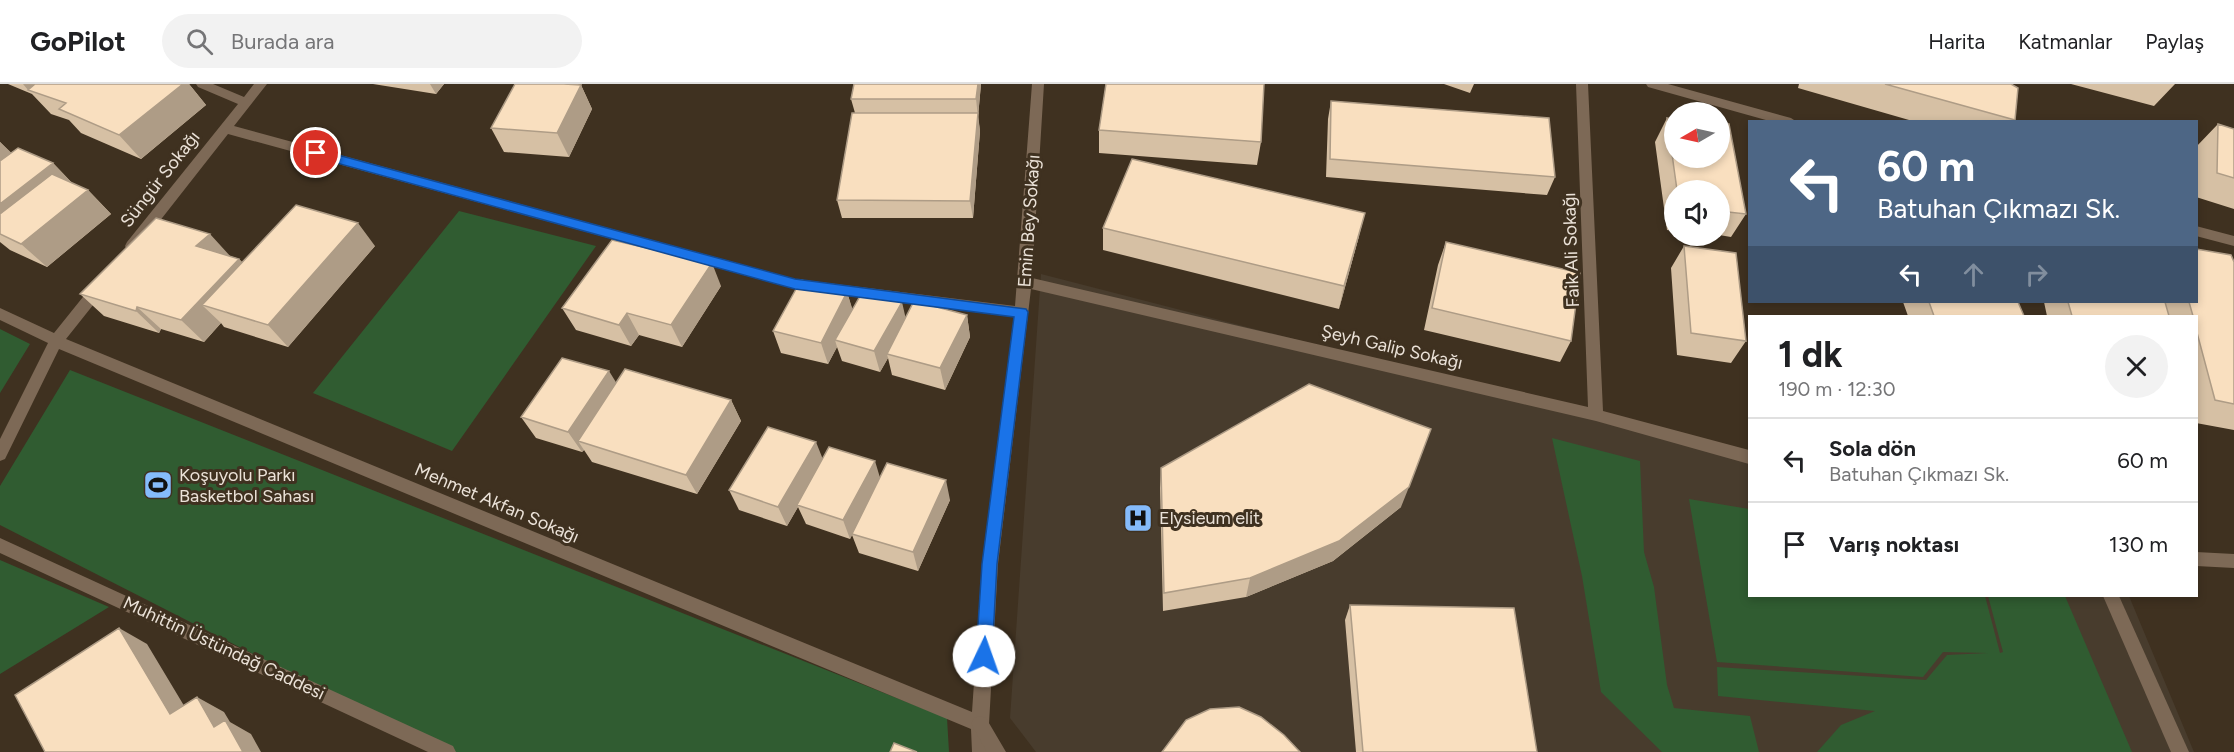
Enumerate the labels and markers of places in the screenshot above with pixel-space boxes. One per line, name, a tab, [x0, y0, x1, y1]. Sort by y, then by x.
pin	[290, 127, 341, 178]
place label: Koşuyolu Parkı Basketbol Sahası	[179, 464, 314, 507]
sports icon: Koşuyolu Parkı Basketbol Sahası	[142, 469, 174, 501]
hospital icon: Elysieum elit	[1122, 502, 1154, 534]
place label: Elysieum elit	[1159, 507, 1260, 529]

